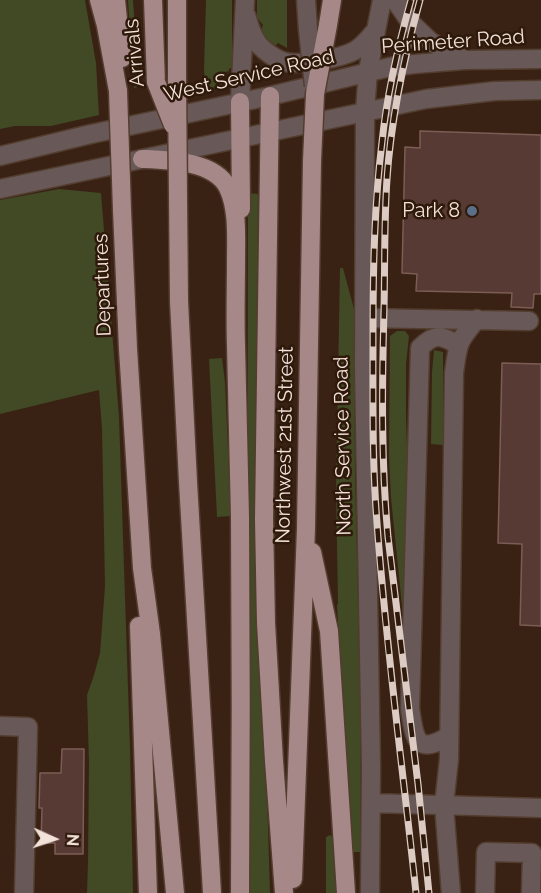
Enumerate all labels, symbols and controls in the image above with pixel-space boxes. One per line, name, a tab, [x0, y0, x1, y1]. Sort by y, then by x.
street label: Arrivals	[120, 18, 150, 88]
street label: Perimeter Road	[380, 25, 526, 59]
street label: West Service Road	[161, 45, 337, 107]
place label: Park 8	[402, 199, 460, 223]
marker: Park 8	[465, 204, 479, 218]
street label: Departures	[89, 233, 117, 337]
street label: Northwest 21st Street	[271, 346, 299, 544]
street label: North Service Road	[329, 356, 357, 536]
north arrow	[24, 809, 84, 869]
text: N	[63, 833, 82, 847]

